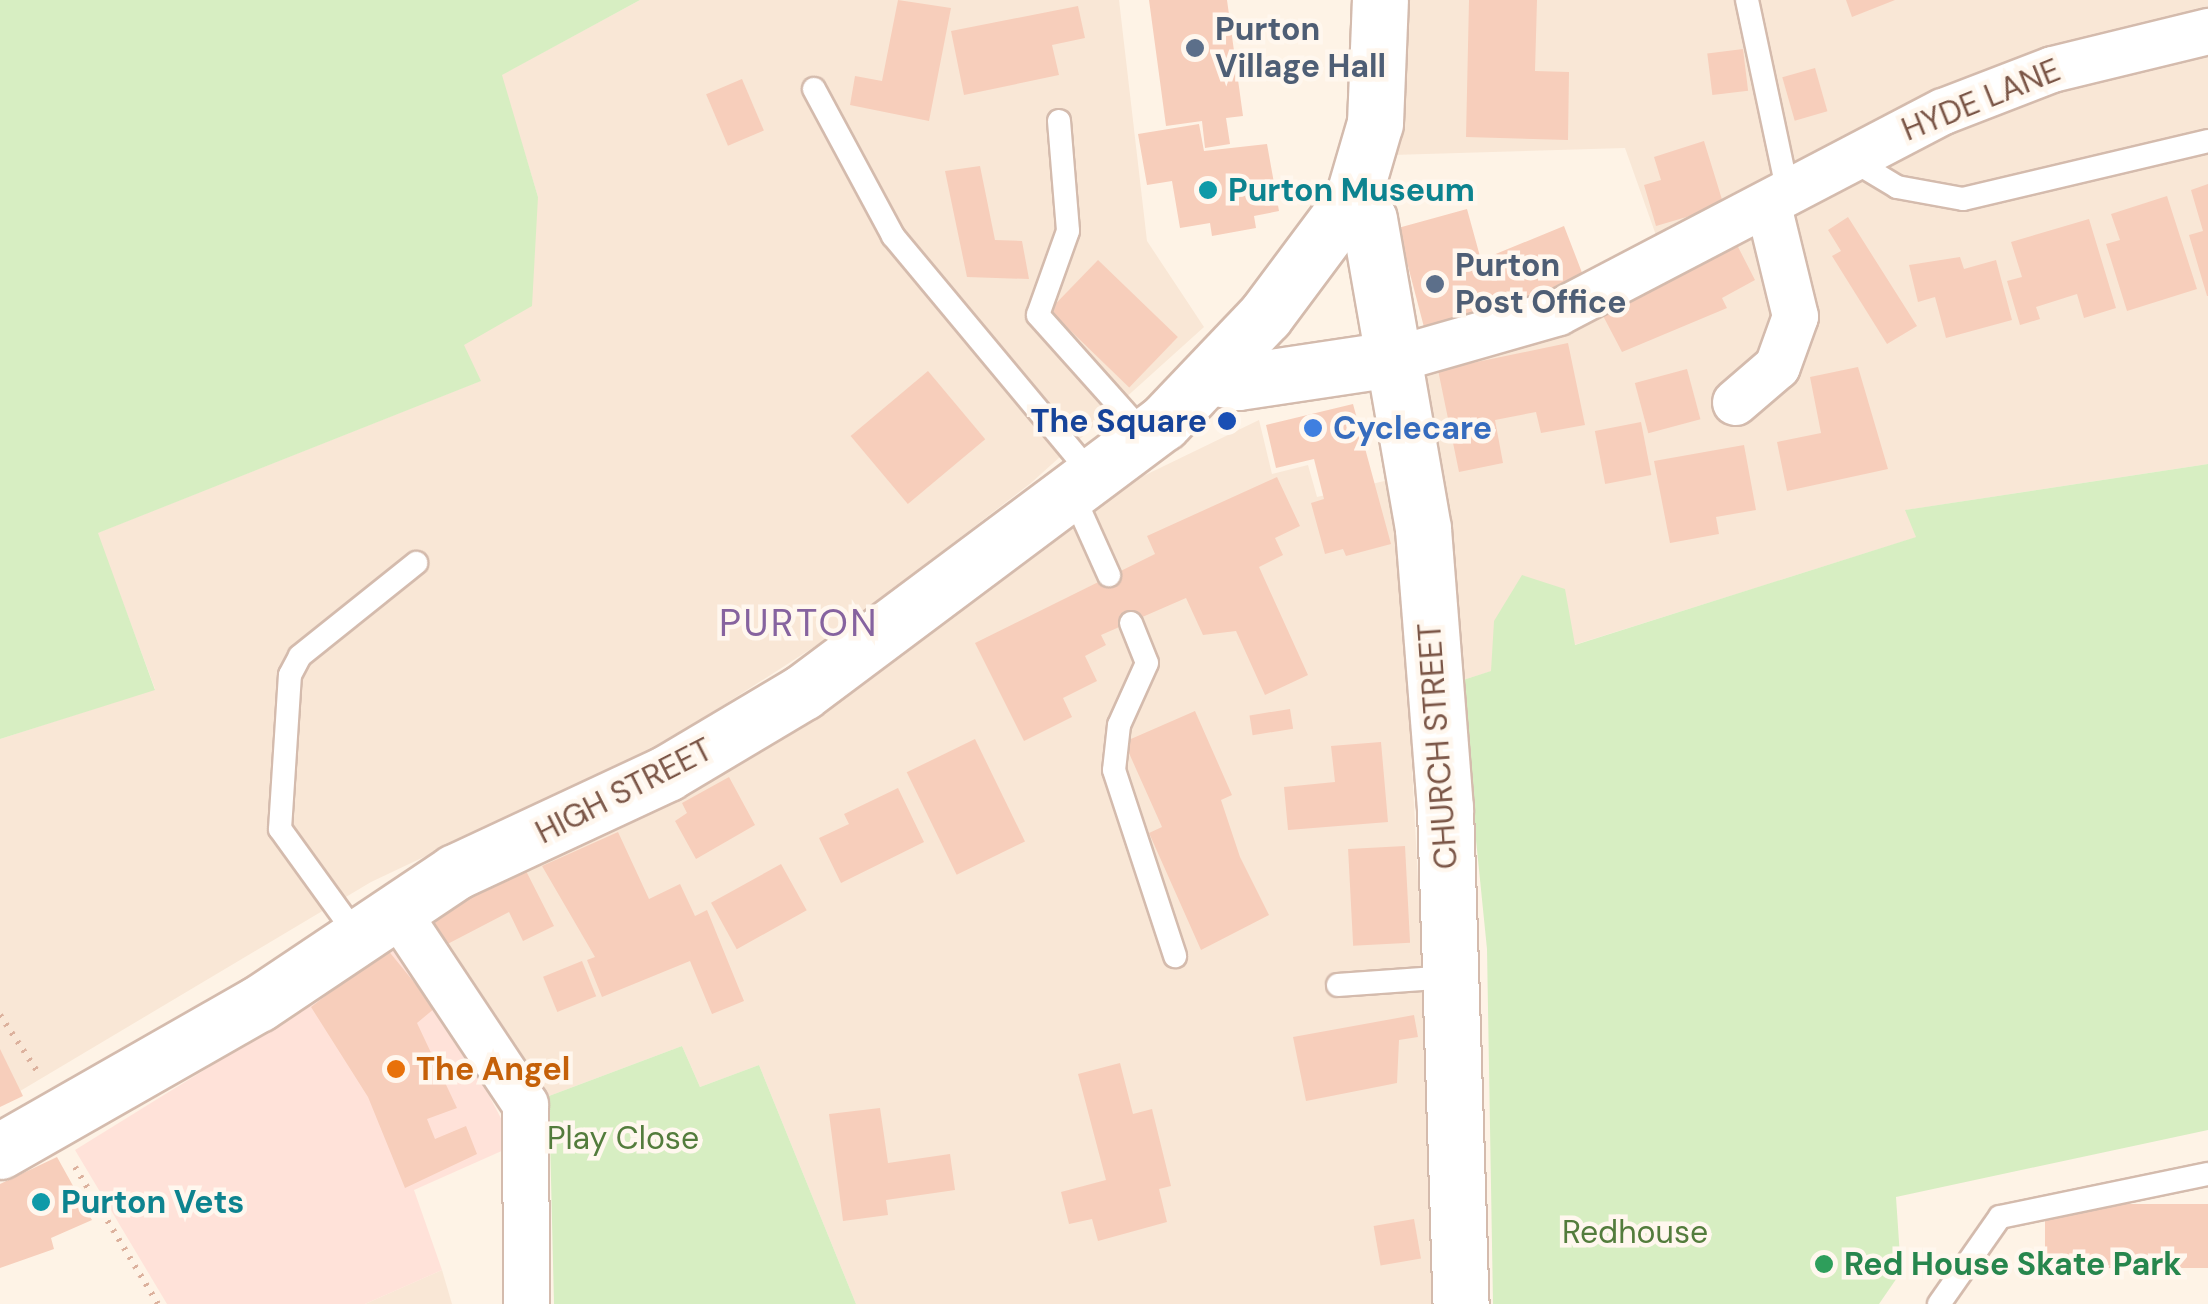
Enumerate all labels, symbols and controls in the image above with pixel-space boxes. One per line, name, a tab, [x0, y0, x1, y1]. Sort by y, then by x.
place label: Purton Village Hall	[1215, 11, 1386, 86]
marker: Purton Village Hall	[1184, 37, 1206, 59]
street label: HYDE LANE	[1896, 51, 2066, 149]
place label: Purton Museum	[1228, 171, 1475, 209]
marker: Purton Museum	[1197, 179, 1219, 201]
place label: Purton Post Office	[1455, 247, 1626, 322]
marker: Purton Post Office	[1424, 273, 1446, 295]
place label: The Square	[1030, 402, 1207, 440]
place label: Cyclecare	[1333, 409, 1492, 447]
marker: The Square	[1216, 410, 1238, 432]
marker: Cyclecare	[1302, 417, 1324, 439]
district label: PURTON	[719, 601, 879, 647]
street label: CHURCH STREET	[1410, 621, 1466, 871]
street label: HIGH STREET	[529, 730, 719, 852]
place label: The Angel	[416, 1050, 570, 1088]
marker: The Angel	[385, 1058, 407, 1080]
park label: Play Close	[547, 1119, 699, 1157]
place label: Purton Vets	[61, 1183, 244, 1221]
marker: Purton Vets	[30, 1191, 52, 1213]
park label: Redhouse	[1562, 1213, 1708, 1251]
place label: Red House Skate Park	[1844, 1245, 2182, 1283]
marker: Red House Skate Park	[1813, 1253, 1835, 1275]

